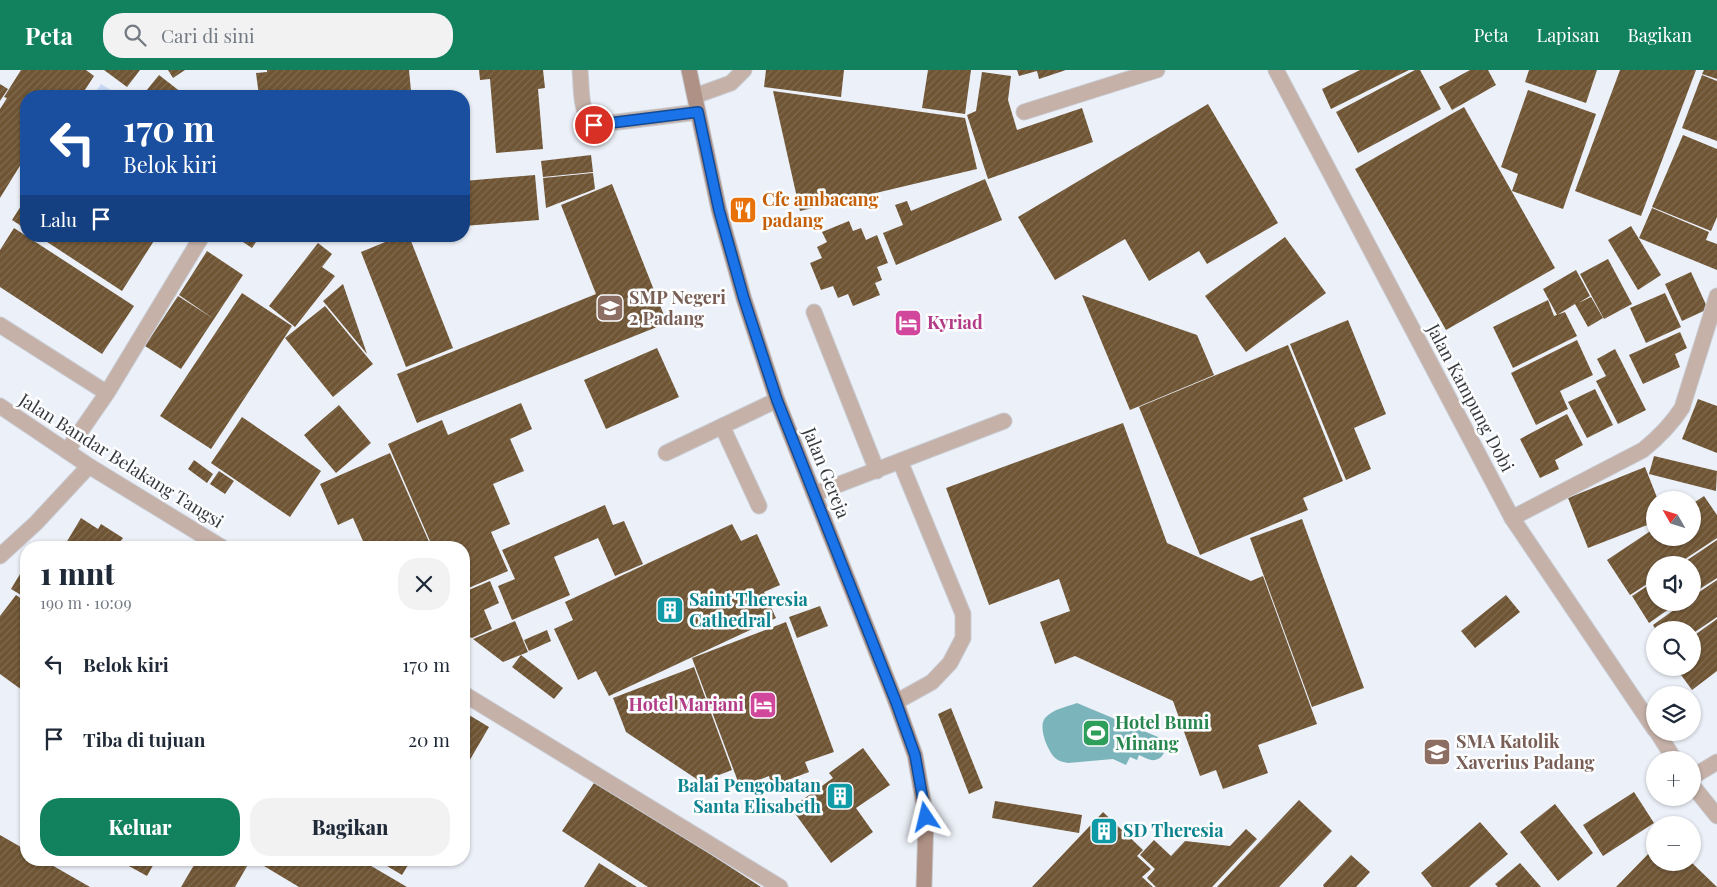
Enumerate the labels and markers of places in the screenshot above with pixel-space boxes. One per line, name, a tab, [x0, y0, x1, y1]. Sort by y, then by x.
pin	[573, 104, 615, 146]
place label: Cfc ambacang padang	[762, 187, 878, 232]
restaurant icon: Cfc ambacang padang	[728, 195, 758, 225]
place label: SMP Negeri 2 Padang	[629, 285, 726, 330]
school or university icon: SMP Negeri 2 Padang	[595, 293, 625, 323]
hotel icon: Kyriad	[893, 308, 923, 338]
place label: Kyriad	[927, 310, 983, 334]
place label: Saint Theresia Cathedral	[689, 587, 809, 632]
building icon: Saint Theresia Cathedral	[655, 595, 685, 625]
hotel icon: Hotel Mariani	[748, 690, 778, 720]
place label: Hotel Mariani	[629, 692, 744, 716]
place label: Hotel Bumi Minang	[1115, 710, 1210, 755]
sports icon: Hotel Bumi Minang	[1081, 718, 1111, 748]
place label: SMA Katolik Xaverius Padang	[1456, 729, 1595, 774]
school or university icon: SMA Katolik Xaverius Padang	[1422, 737, 1452, 767]
place label: Balai Pengobatan Santa Elisabeth	[677, 773, 821, 818]
building icon: Balai Pengobatan Santa Elisabeth	[825, 781, 855, 811]
building icon: SD Theresia	[1089, 816, 1119, 846]
place label: SD Theresia	[1123, 818, 1224, 842]

